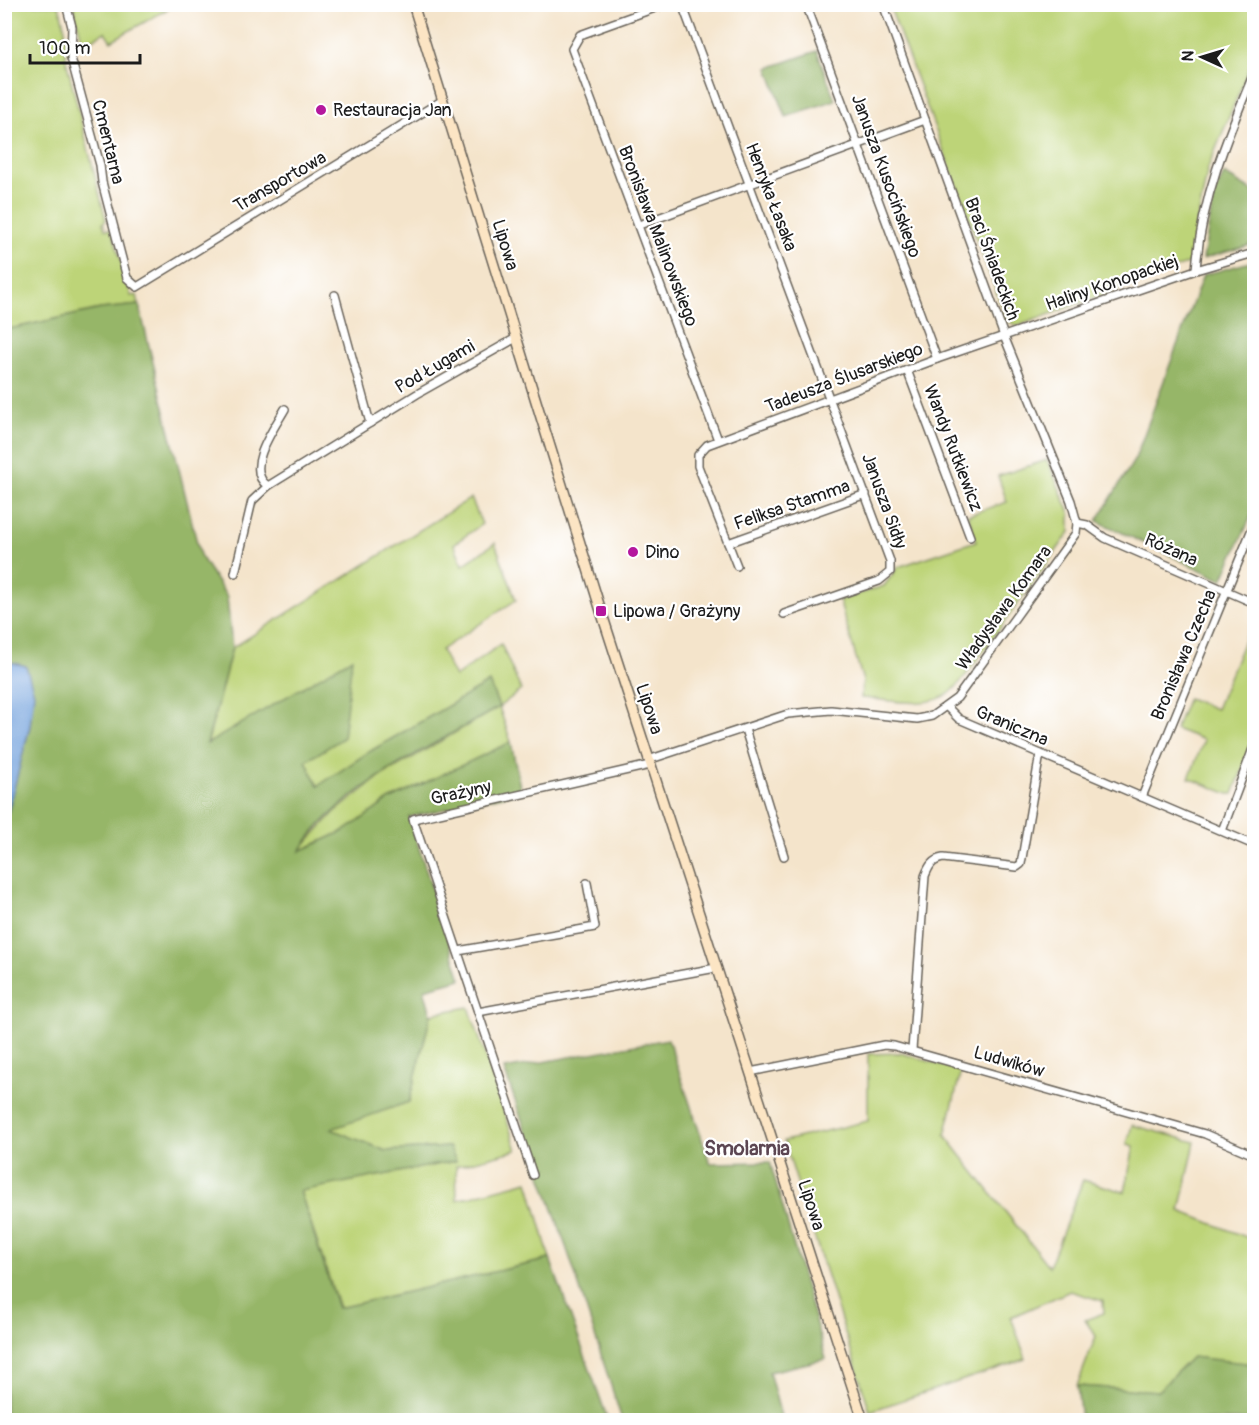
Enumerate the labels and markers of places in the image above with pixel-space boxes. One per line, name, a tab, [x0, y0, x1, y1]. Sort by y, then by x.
place label: Restauracja Jan	[333, 99, 452, 122]
marker: Restauracja Jan	[314, 103, 328, 117]
place label: Dino	[645, 541, 680, 564]
marker: Dino	[626, 545, 640, 559]
place label: Lipowa / Grażyny	[613, 600, 741, 623]
marker: Lipowa / Grażyny	[594, 604, 608, 618]

